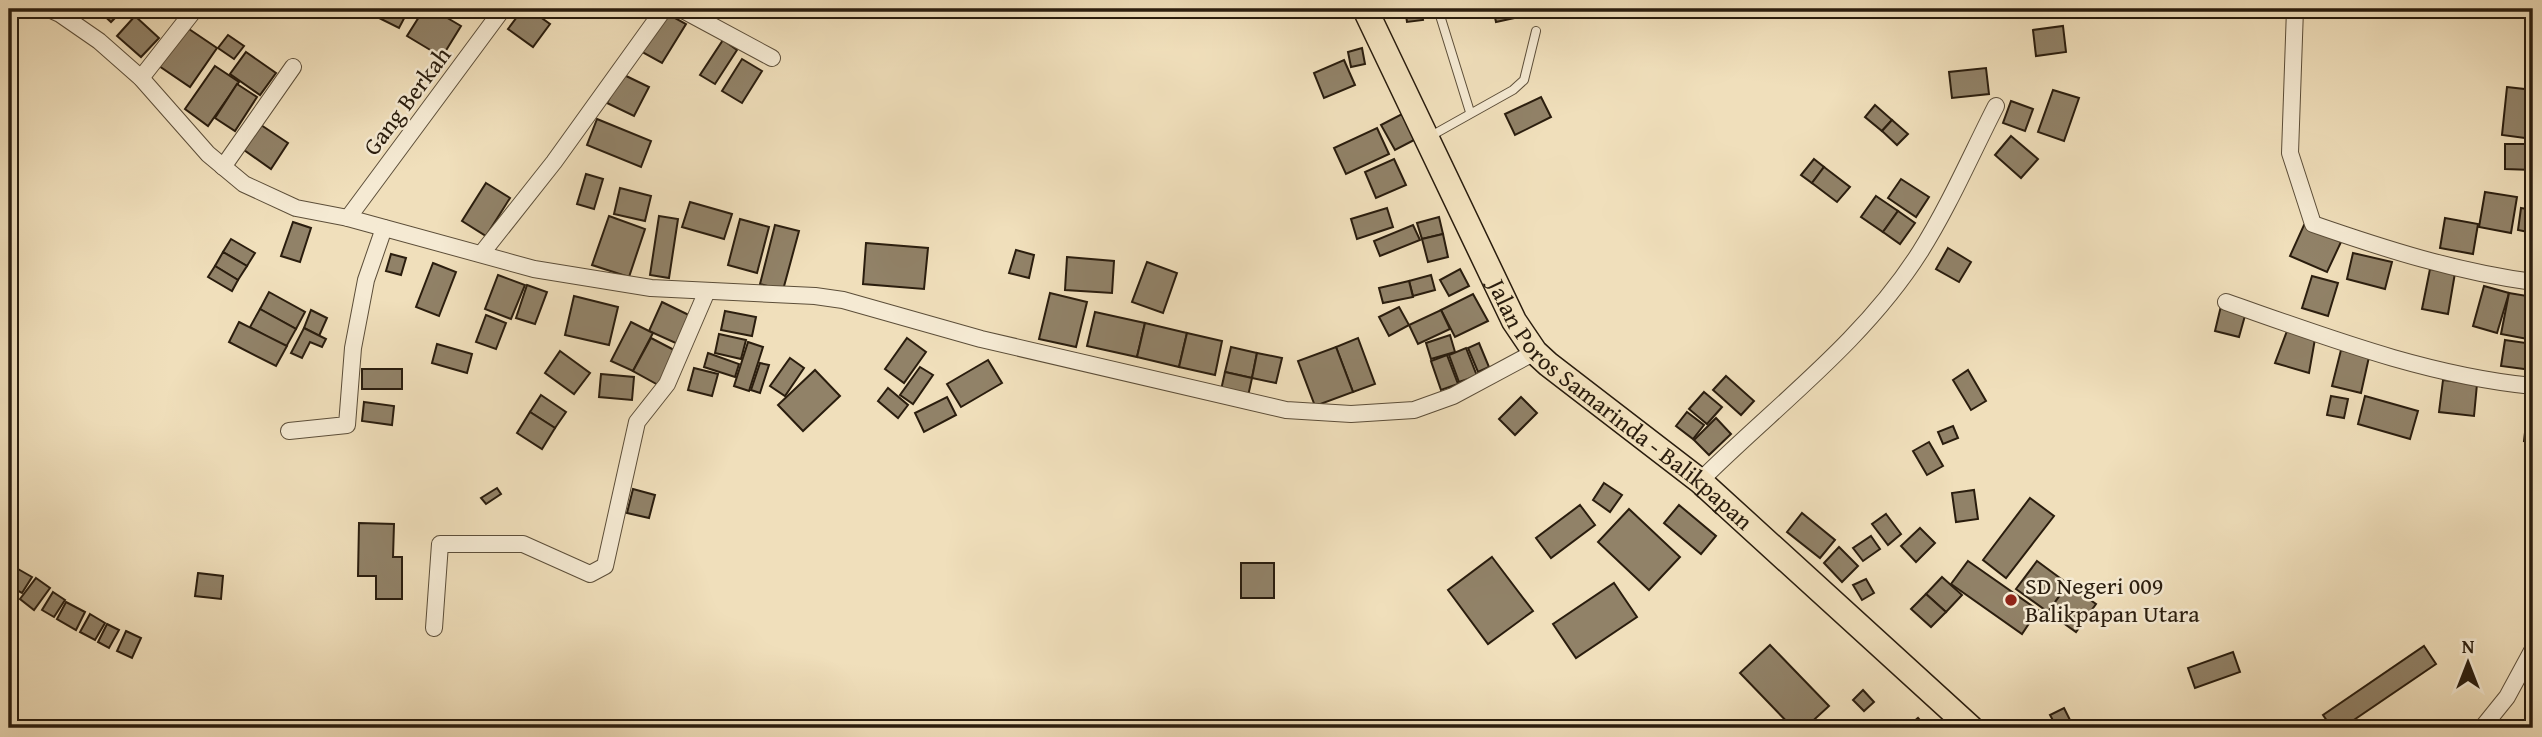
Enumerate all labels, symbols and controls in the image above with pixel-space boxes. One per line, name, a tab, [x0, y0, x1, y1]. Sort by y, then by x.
street label: Gang Berkah	[354, 39, 459, 162]
street label: Jalan Poros Samarinda - Balikpapan	[1478, 270, 1761, 538]
place label: SD Negeri 009 Balikpapan Utara	[2025, 568, 2200, 631]
marker: SD Negeri 009 Balikpapan Utara	[2003, 592, 2019, 608]
north arrow	[2434, 628, 2504, 698]
text: N	[2462, 632, 2475, 660]

